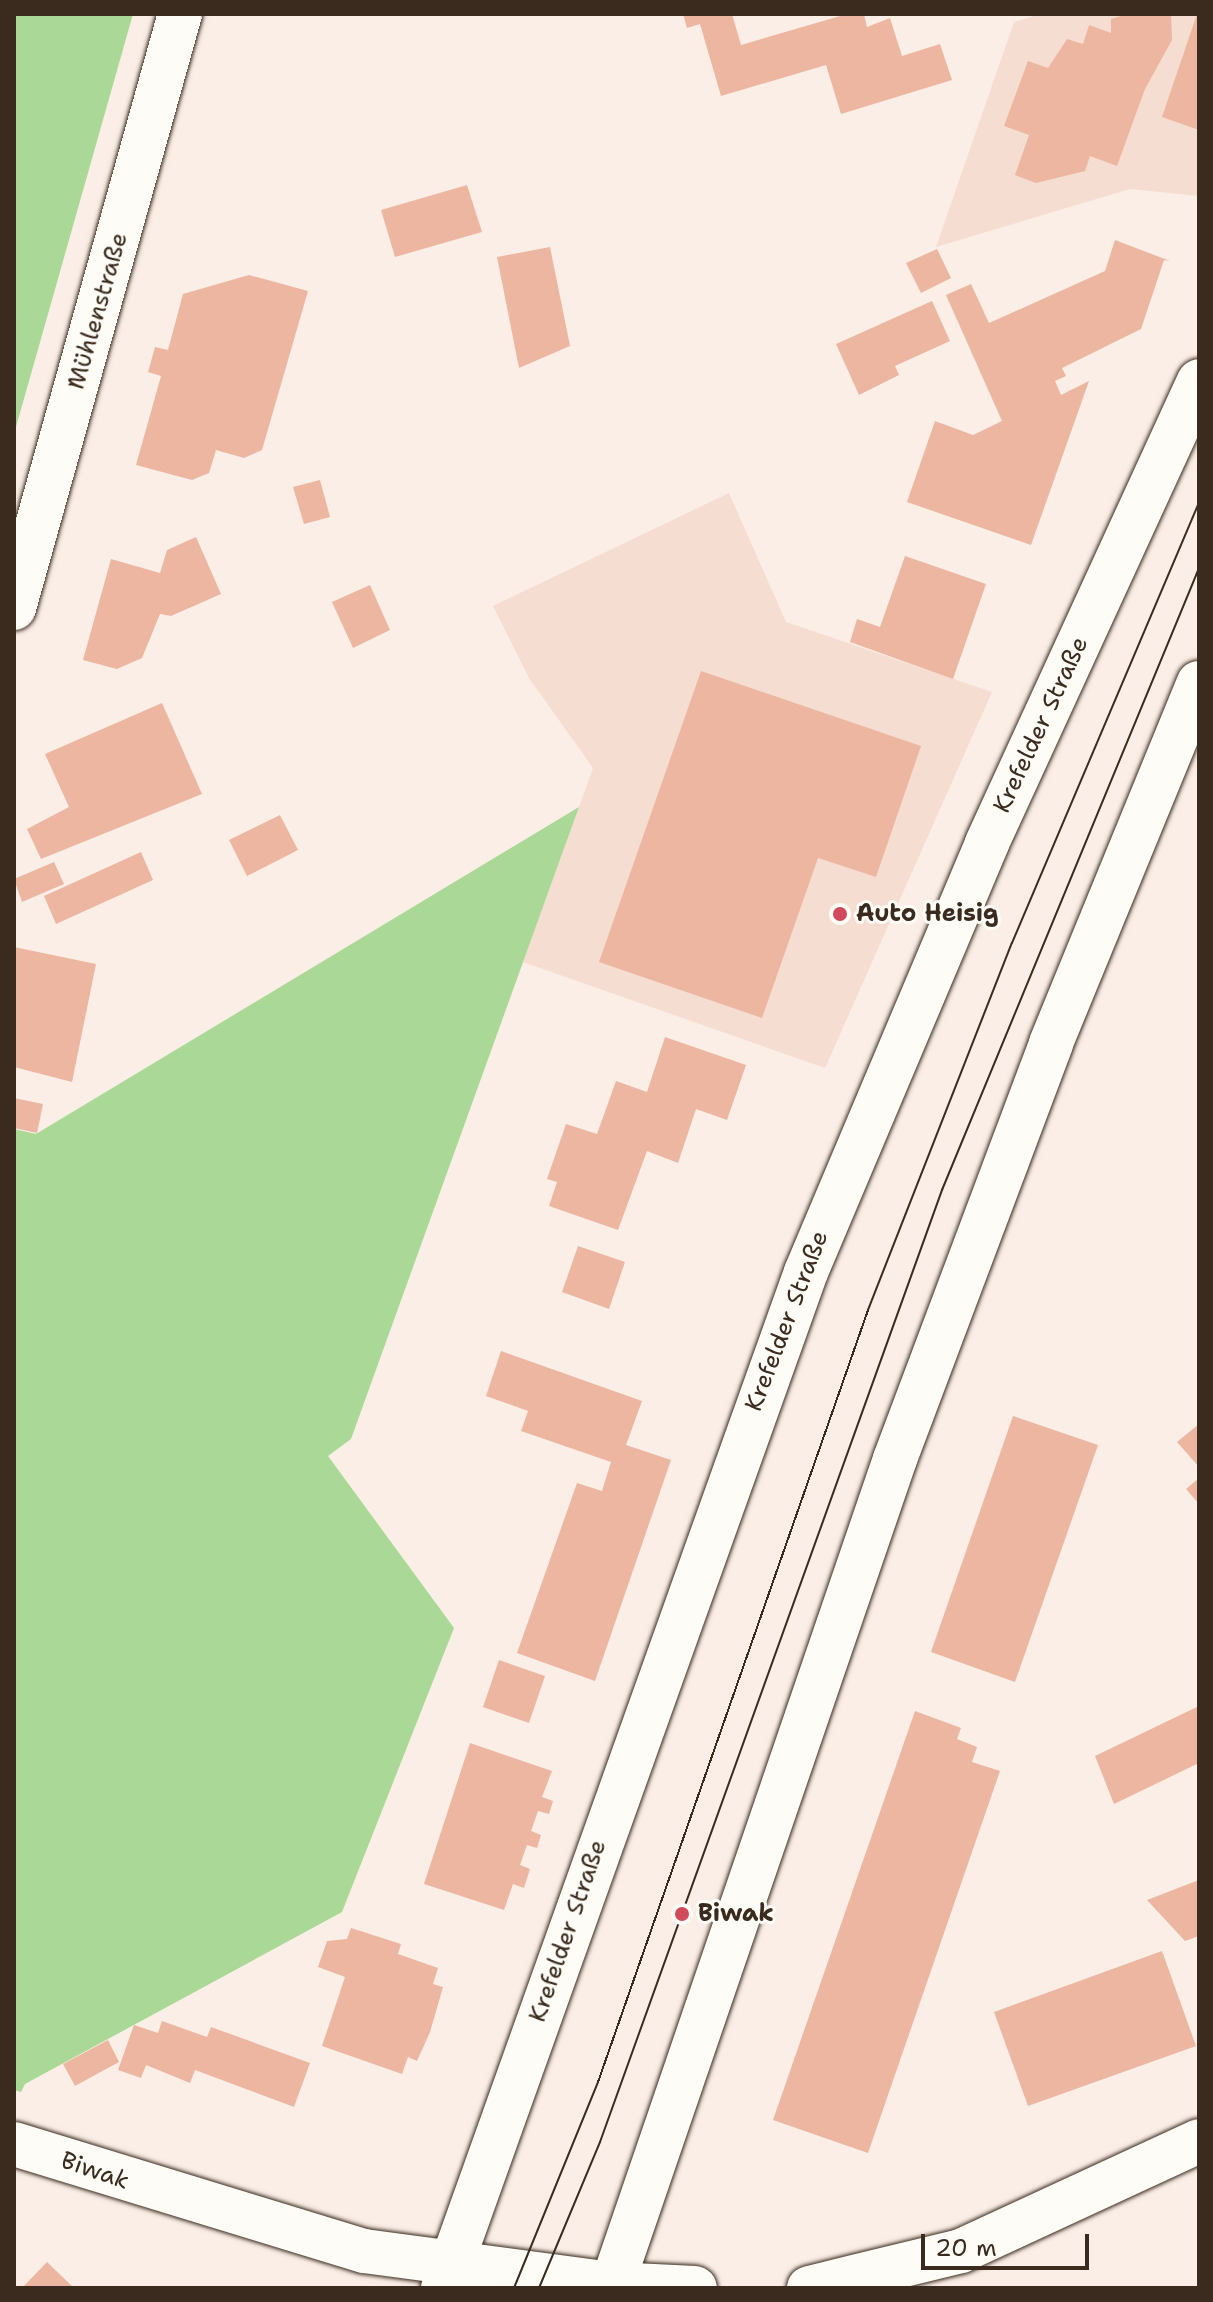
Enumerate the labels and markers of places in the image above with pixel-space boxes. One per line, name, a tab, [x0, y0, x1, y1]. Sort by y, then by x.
place label: Auto Heisig	[856, 900, 999, 928]
marker: Auto Heisig	[831, 905, 849, 923]
place label: Biwak	[698, 1900, 774, 1928]
marker: Biwak	[673, 1905, 691, 1923]

